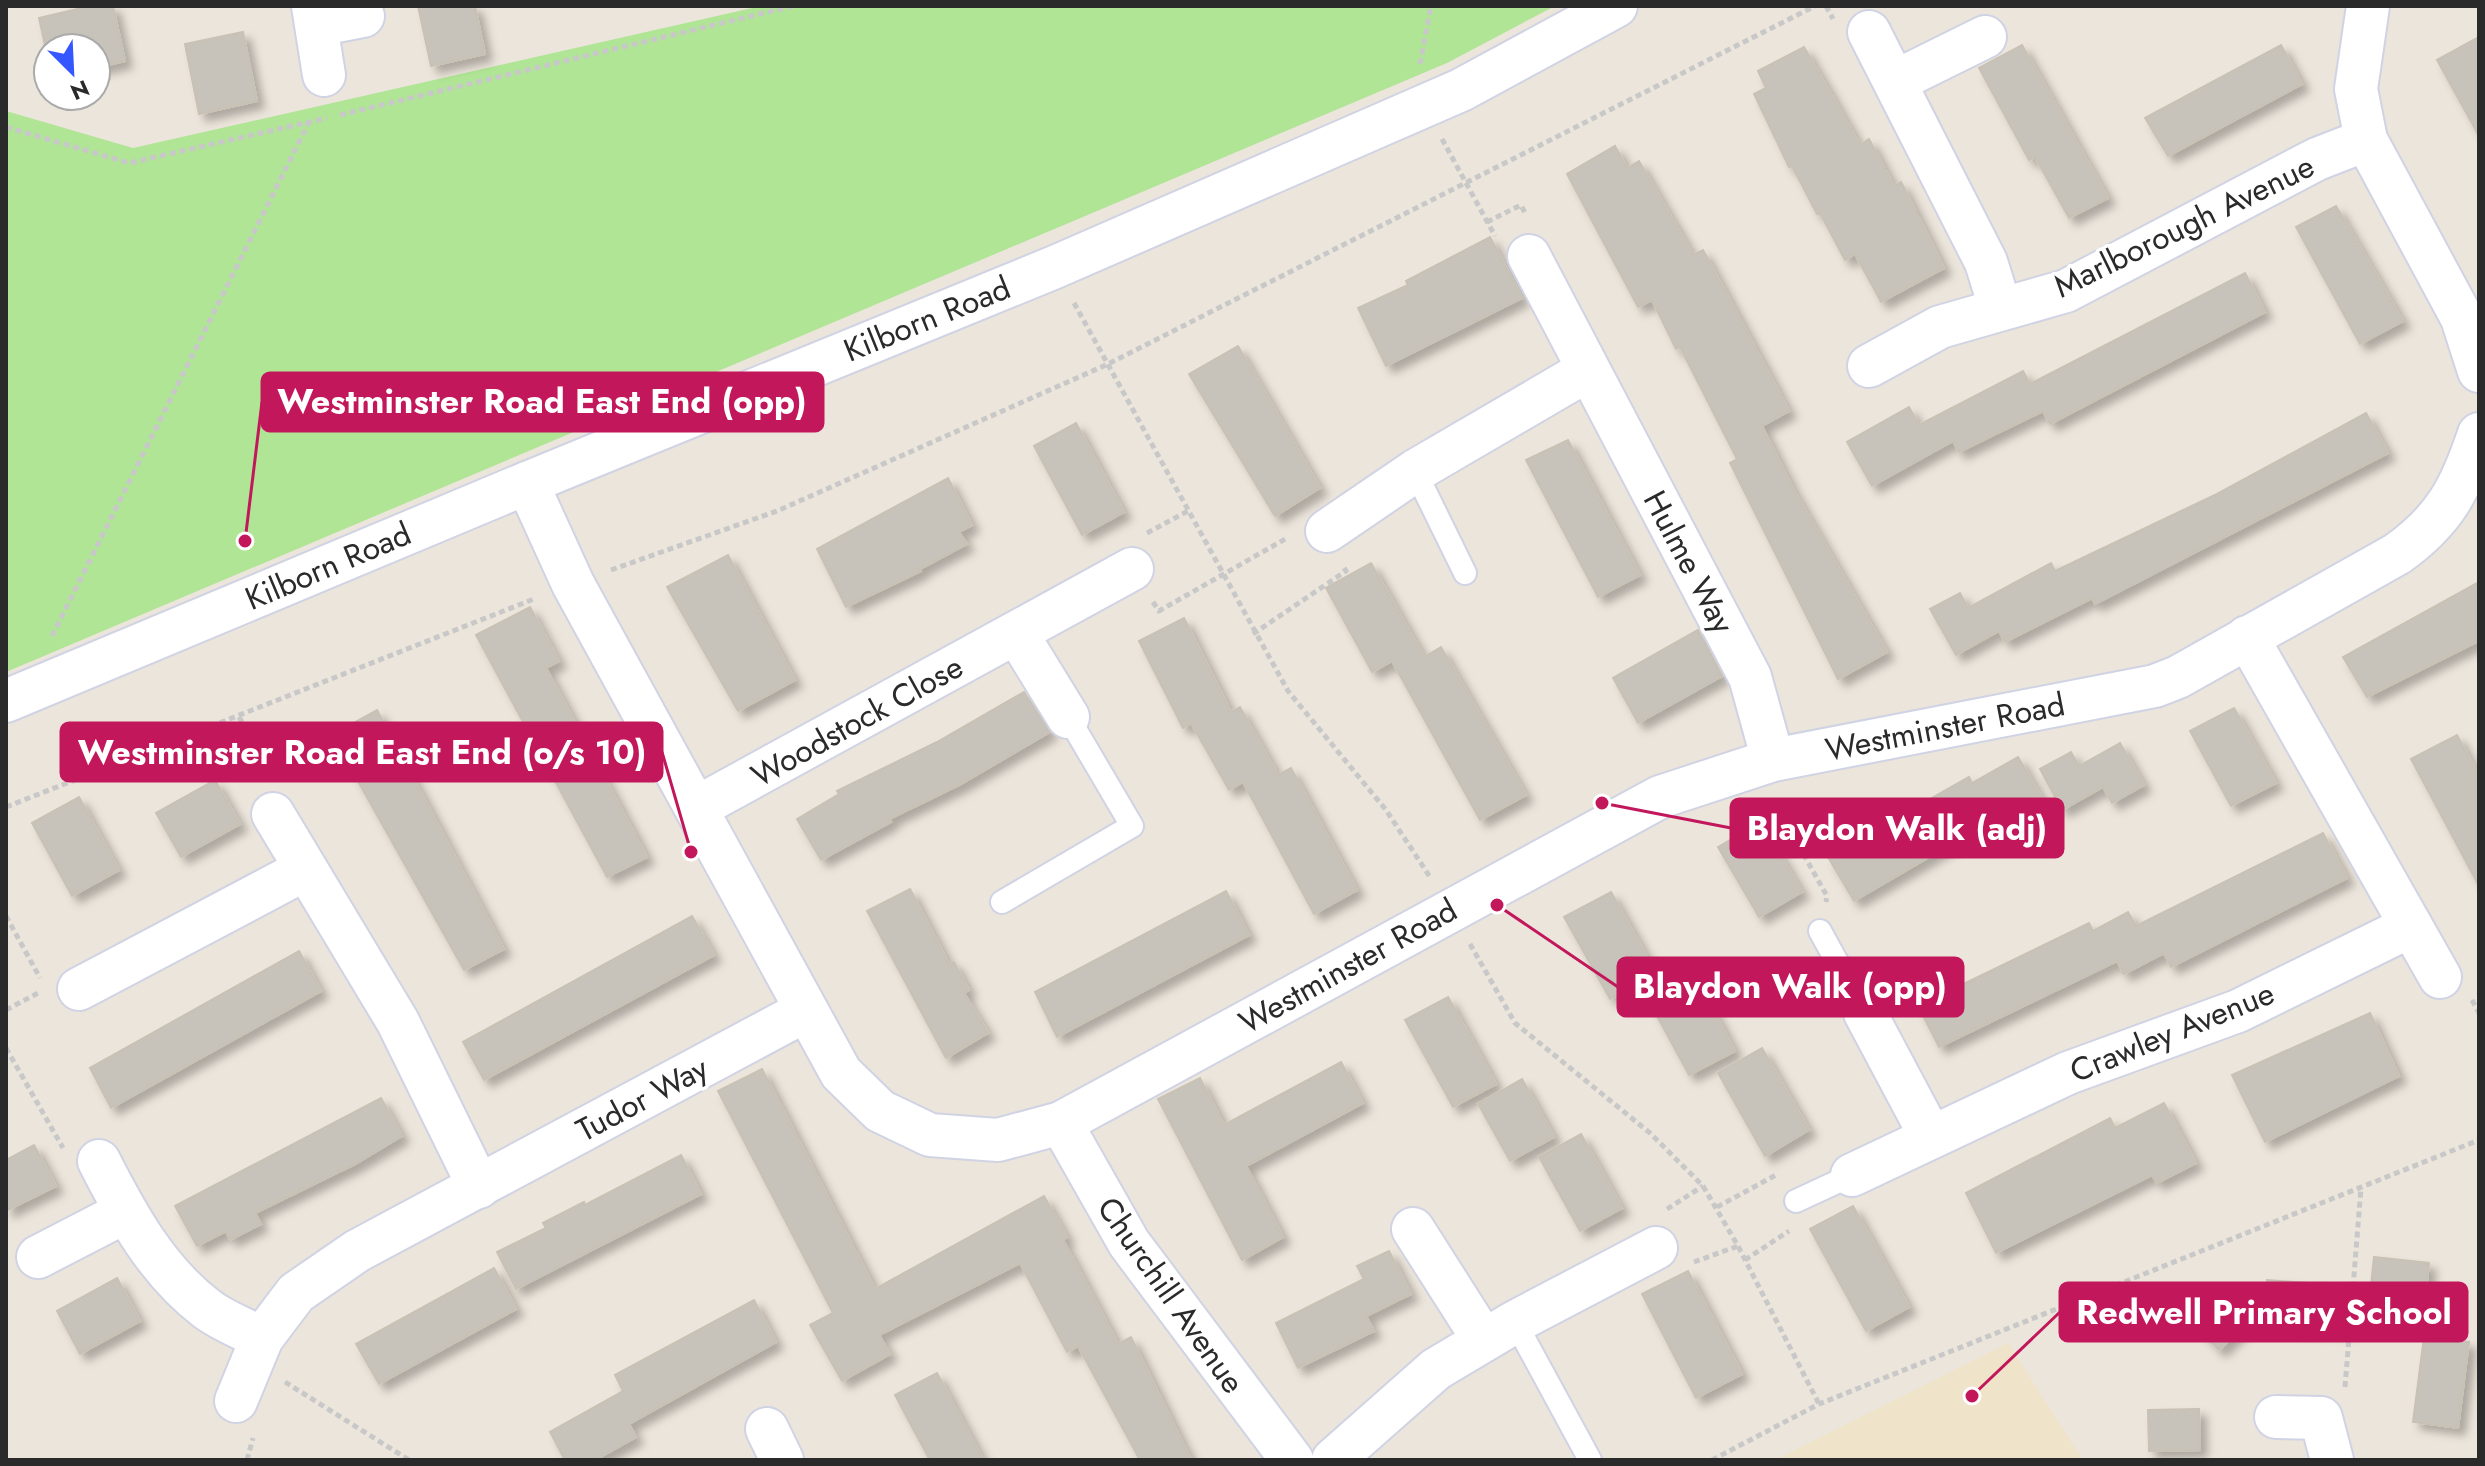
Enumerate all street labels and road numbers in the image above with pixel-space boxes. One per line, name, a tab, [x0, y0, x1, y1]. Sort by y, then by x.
street label: Marlborough Avenue	[2046, 143, 2322, 309]
street label: Kilborn Road	[837, 265, 1017, 373]
street label: Hulme Way	[1632, 482, 1746, 642]
street label: Kilborn Road	[238, 510, 418, 622]
street label: Woodstock Close	[743, 644, 971, 798]
street label: Westminster Road	[1821, 681, 2069, 773]
street label: Westminster Road	[1231, 887, 1465, 1045]
street label: Crawley Avenue	[2063, 970, 2281, 1094]
street label: Tudor Way	[568, 1045, 717, 1153]
street label: Churchill Avenue	[1086, 1187, 1256, 1403]

